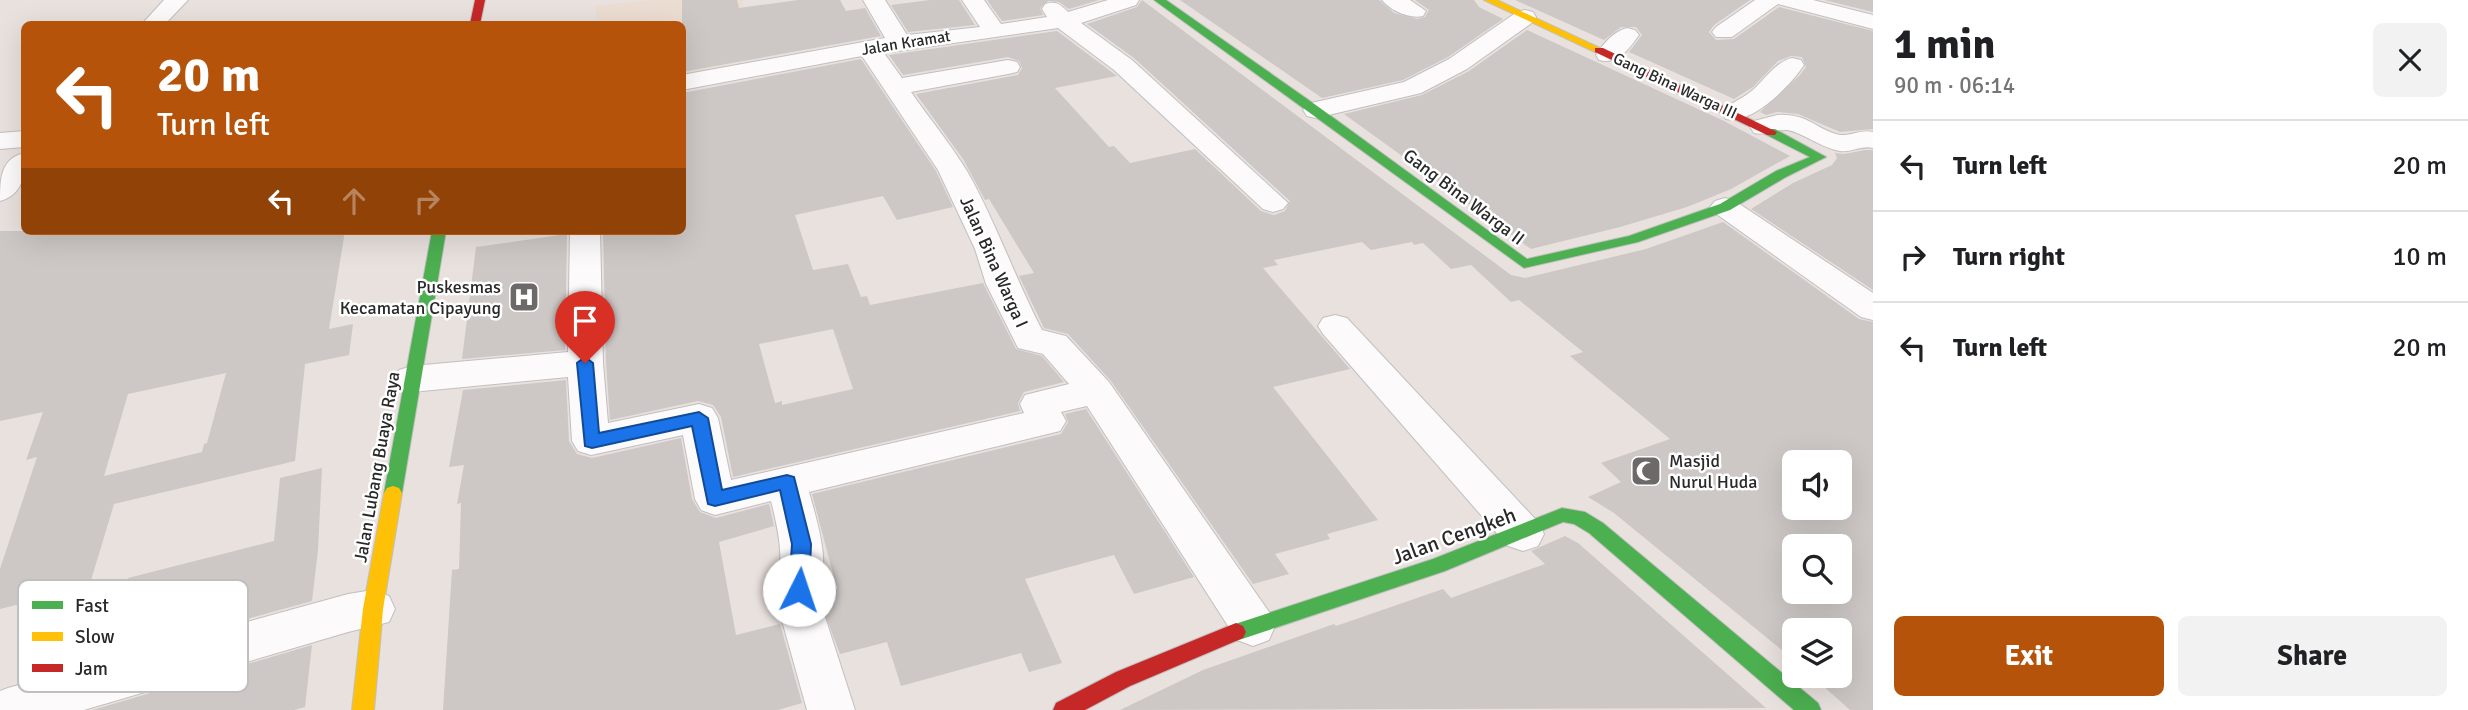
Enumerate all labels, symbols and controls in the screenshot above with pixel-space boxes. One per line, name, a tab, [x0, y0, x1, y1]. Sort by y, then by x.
text: 1 min	[1894, 19, 1995, 70]
button: close	[2373, 23, 2447, 97]
street label: Jalan Kramat	[860, 26, 952, 60]
text: 20 m	[157, 45, 260, 105]
icon: left	[42, 49, 133, 140]
street label: Gang Bina Warga III	[1610, 49, 1740, 123]
text: 90 m · 06:14	[1894, 71, 2015, 100]
text: Turn left	[157, 105, 270, 144]
street label: Gang Bina Warga II	[1399, 144, 1529, 250]
icon: left	[1894, 147, 1932, 185]
text: Turn left	[1953, 150, 2047, 182]
text: 20 m	[2392, 150, 2447, 182]
icon: left	[262, 182, 300, 220]
icon: ahead	[335, 182, 373, 220]
icon: right	[408, 182, 446, 220]
street label: Jalan Bina Warga I	[955, 193, 1033, 331]
icon: right	[1894, 238, 1932, 276]
text: Turn right	[1953, 241, 2065, 273]
text: 10 m	[2392, 241, 2447, 273]
place label: Puskesmas Kecamatan Cipayung	[340, 276, 501, 319]
hospital icon: Puskesmas Kecamatan Cipayung	[507, 280, 541, 314]
pin	[555, 291, 615, 363]
icon: arrive	[566, 302, 604, 340]
icon: left	[1894, 329, 1932, 367]
text: Turn left	[1953, 332, 2047, 364]
text: 20 m	[2392, 332, 2447, 364]
street label: Jalan Lubang Buaya Raya	[349, 370, 405, 564]
place label: Masjid Nurul Huda	[1669, 450, 1757, 493]
map controls	[1782, 450, 1852, 688]
button: sound	[1782, 450, 1852, 520]
mosque icon: Masjid Nurul Huda	[1629, 454, 1663, 488]
street label: Jalan Cengkeh	[1388, 502, 1520, 570]
button: search	[1782, 534, 1852, 604]
position arrow	[762, 553, 836, 627]
legend	[18, 580, 248, 692]
text: Fast	[75, 594, 109, 618]
button: Exit	[1894, 616, 2164, 696]
button: Share	[2178, 616, 2447, 696]
button: layers	[1782, 618, 1852, 688]
text: Slow	[75, 625, 115, 649]
text: Jam	[75, 657, 108, 681]

